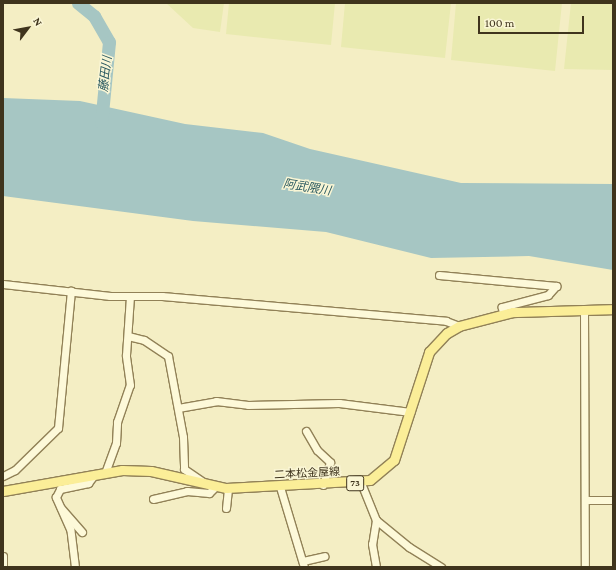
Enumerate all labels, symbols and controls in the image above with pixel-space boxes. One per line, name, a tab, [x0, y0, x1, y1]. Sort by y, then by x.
north arrow	[8, 8, 48, 48]
scale bar	[480, 8, 586, 34]
text: N	[31, 15, 45, 28]
text: 100 m	[485, 16, 514, 30]
water label: 藤田川	[97, 55, 115, 93]
water label: 阿武隈川	[282, 177, 332, 199]
street label: 二本松金屋線	[274, 465, 340, 481]
road number: 73	[346, 475, 364, 491]

